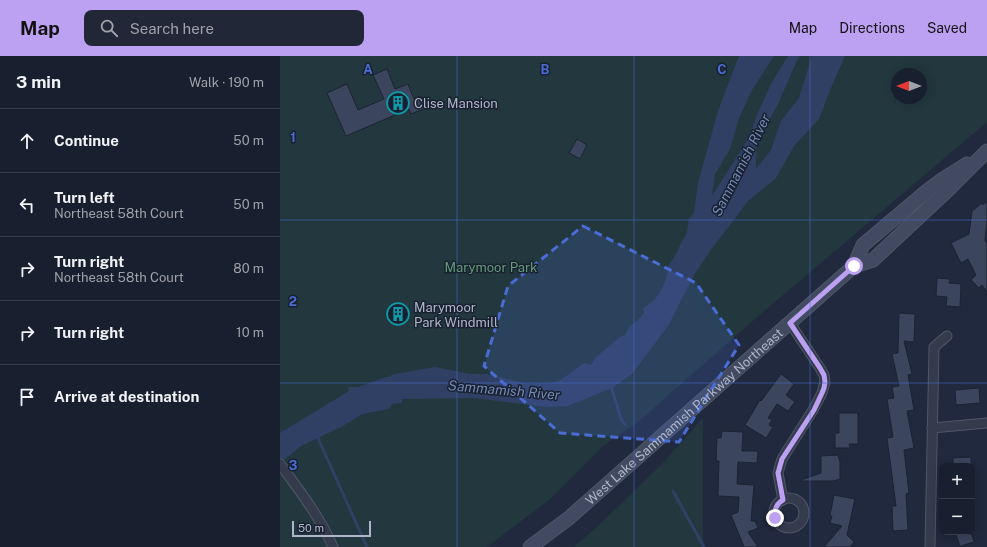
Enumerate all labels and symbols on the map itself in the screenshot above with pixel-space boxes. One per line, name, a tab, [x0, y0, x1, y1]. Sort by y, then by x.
text: A	[363, 62, 373, 77]
text: B	[541, 62, 550, 77]
text: C	[717, 62, 727, 77]
north arrow	[891, 68, 927, 104]
building icon: Clise Mansion	[385, 90, 411, 116]
place label: Clise Mansion	[414, 96, 498, 111]
water label: Sammamish River	[708, 111, 774, 219]
text: 1	[290, 130, 296, 145]
route start	[845, 257, 863, 275]
park label: Marymoor Park	[445, 260, 537, 275]
text: 2	[289, 294, 297, 309]
place label: Marymoor Park Windmill	[414, 300, 498, 330]
building icon: Marymoor Park Windmill	[385, 301, 411, 327]
street label: West Lake Sammamish Parkway Northeast	[582, 325, 786, 508]
water label: Sammamish River	[447, 377, 561, 403]
text: 3	[289, 458, 298, 473]
route end	[766, 509, 784, 527]
scale bar	[292, 519, 371, 538]

